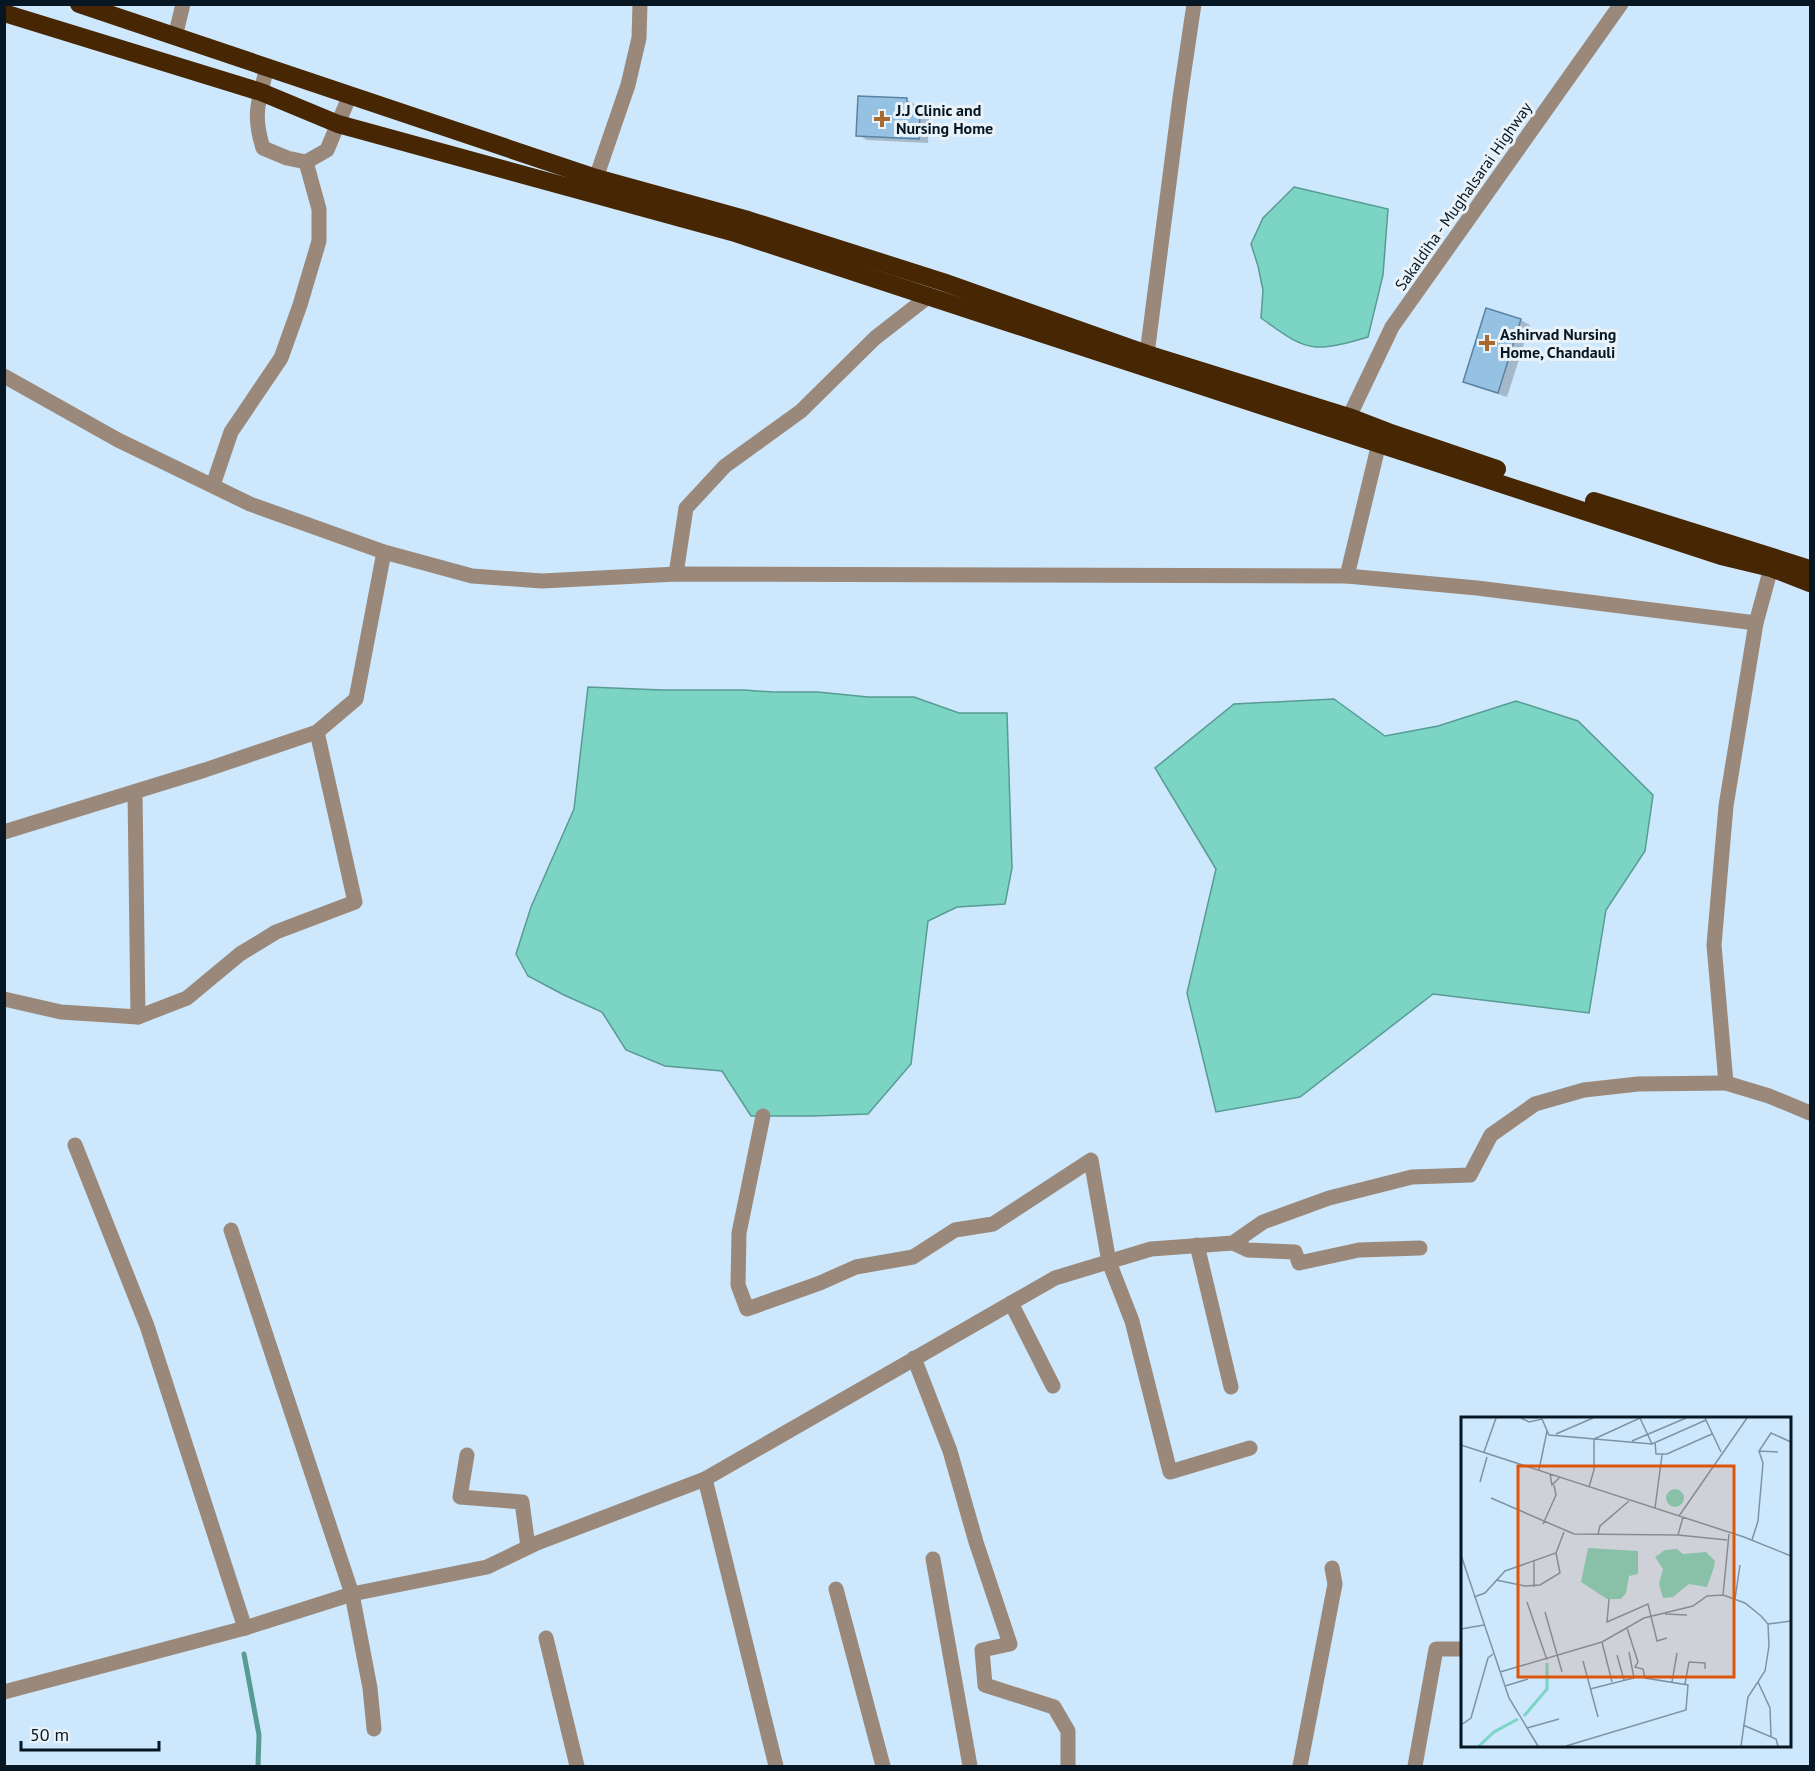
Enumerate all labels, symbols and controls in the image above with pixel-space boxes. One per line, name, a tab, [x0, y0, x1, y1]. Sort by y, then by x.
street label: Sakaldiha - Mughalsarai Highway	[1390, 98, 1536, 294]
place label: J.J Clinic and Nursing Home	[895, 100, 993, 138]
marker: J.J Clinic and Nursing Home	[873, 110, 891, 128]
place label: Ashirvad Nursing Home, Chandauli	[1500, 324, 1616, 362]
marker: Ashirvad Nursing Home, Chandauli	[1478, 334, 1496, 352]
inset map	[1461, 1417, 1791, 1747]
scale bar	[21, 1714, 159, 1752]
text: 50 m	[30, 1723, 69, 1746]

